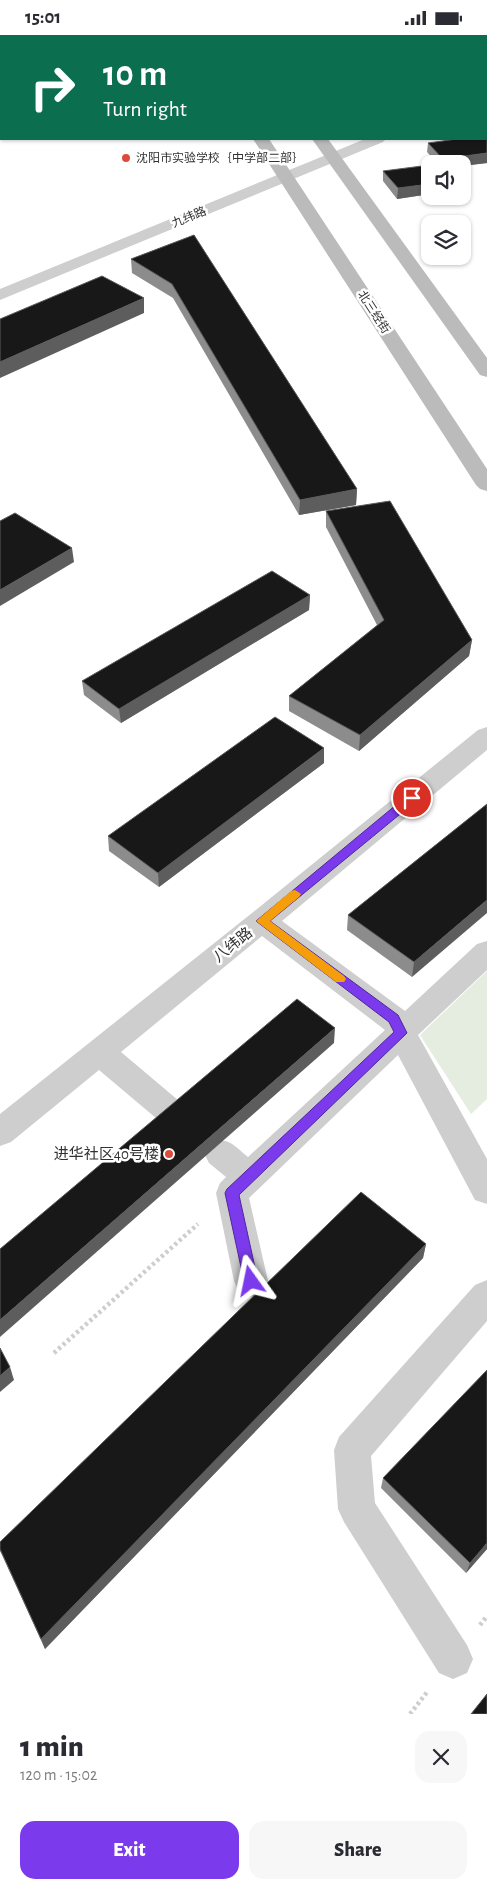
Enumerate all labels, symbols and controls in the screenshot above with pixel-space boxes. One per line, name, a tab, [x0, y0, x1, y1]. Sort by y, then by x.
text: 15:01	[25, 8, 61, 27]
icon: right	[20, 55, 85, 120]
text: 10 m	[103, 57, 167, 92]
text: Turn right	[103, 98, 187, 120]
place label: 沈阳市实验学校｛中学部二部｝	[136, 151, 304, 164]
marker: 沈阳市实验学校｛中学部二部｝	[120, 152, 132, 164]
map controls	[421, 155, 471, 265]
button: sound	[421, 155, 471, 205]
street label: 九纬路	[170, 204, 208, 229]
button: layers	[421, 215, 471, 265]
street label: 北三经街	[356, 288, 393, 335]
pin	[391, 777, 433, 819]
icon: arrive	[398, 784, 426, 812]
street label: 八纬路	[210, 924, 255, 965]
place label: 进华社区40号楼	[54, 1145, 159, 1162]
marker: 进华社区40号楼	[163, 1148, 175, 1160]
position arrow	[224, 1254, 276, 1306]
button: close	[415, 1731, 467, 1783]
text: 1 min	[20, 1732, 84, 1762]
text: 120 m · 15:02	[20, 1767, 97, 1783]
button: Exit	[20, 1821, 239, 1879]
button: Share	[249, 1821, 467, 1879]

